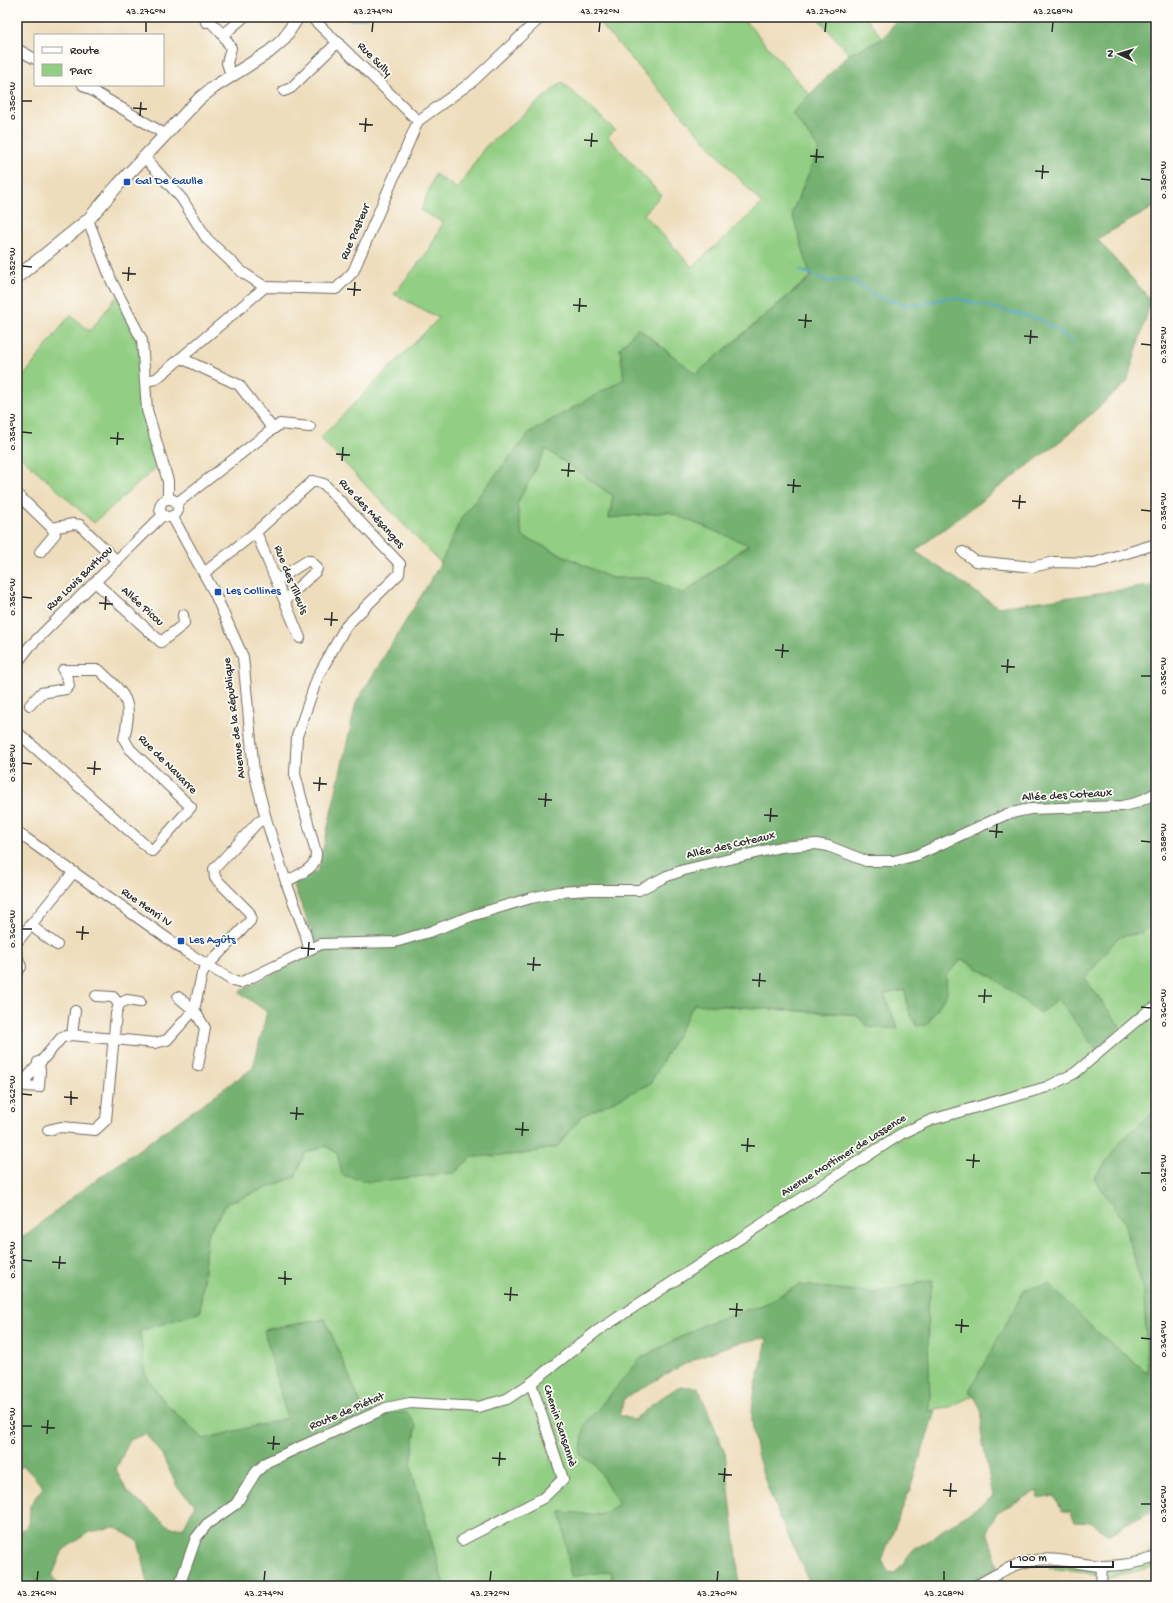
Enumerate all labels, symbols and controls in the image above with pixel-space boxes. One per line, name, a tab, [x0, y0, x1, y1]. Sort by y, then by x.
text: 43.276°N	[126, 6, 166, 18]
text: 43.274°N	[354, 6, 393, 18]
text: 43.272°N	[580, 6, 620, 18]
text: 43.270°N	[806, 6, 846, 18]
text: 43.268°N	[1033, 6, 1073, 18]
legend	[34, 34, 164, 86]
north arrow	[1099, 34, 1139, 74]
street label: Rue Sully	[354, 40, 394, 80]
text: Route	[70, 45, 100, 59]
text: N	[1105, 49, 1117, 57]
text: Parc	[69, 65, 93, 79]
text: 0.350°W	[7, 82, 19, 120]
text: 0.350°W	[1158, 161, 1170, 199]
place label: Gal De Gaulle	[135, 175, 204, 189]
marker: Gal De Gaulle	[122, 177, 132, 187]
street label: Rue Pasteur	[338, 200, 375, 262]
text: 0.352°W	[7, 247, 19, 285]
text: 0.352°W	[1158, 326, 1170, 364]
text: 0.354°W	[7, 413, 19, 451]
street label: Rue des Mésanges	[335, 476, 407, 552]
text: 0.354°W	[1158, 492, 1170, 530]
street label: Rue Louis Barthou	[44, 543, 117, 614]
street label: Rue des Tilleuls	[270, 544, 310, 617]
text: 0.356°W	[7, 578, 19, 616]
street label: Allée Picou	[118, 584, 167, 630]
place label: Les Collines	[226, 585, 281, 599]
marker: Les Collines	[213, 587, 223, 597]
street label: Avenue de la République	[221, 656, 249, 779]
text: 0.356°W	[1158, 657, 1170, 695]
street label: Rue de Navarre	[134, 732, 200, 798]
text: 0.358°W	[7, 744, 19, 782]
street label: Allée des Coteaux	[1021, 787, 1113, 805]
text: 0.358°W	[1158, 823, 1170, 861]
street label: Allée des Coteaux	[685, 829, 777, 863]
street label: Rue Henri IV	[118, 885, 174, 931]
text: 0.360°W	[7, 910, 19, 948]
place label: Les Agûts	[189, 934, 236, 948]
marker: Les Agûts	[176, 936, 186, 946]
text: 0.360°W	[1158, 989, 1170, 1027]
text: 0.362°W	[7, 1075, 19, 1112]
street label: Avenue Mortimer de Lassence	[779, 1111, 910, 1200]
text: 0.362°W	[1158, 1154, 1170, 1191]
text: 0.364°W	[7, 1241, 19, 1278]
text: 0.364°W	[1158, 1320, 1170, 1357]
street label: Chemin Sansannè	[539, 1383, 579, 1470]
street label: Route de Piétat	[307, 1389, 388, 1434]
text: 0.366°W	[7, 1407, 19, 1445]
text: 0.366°W	[1158, 1485, 1170, 1523]
scale bar	[1011, 1543, 1113, 1569]
text: 100 m	[1016, 1552, 1047, 1566]
text: 43.276°N	[17, 1588, 57, 1600]
text: 43.274°N	[245, 1588, 284, 1600]
text: 43.272°N	[470, 1588, 510, 1600]
text: 43.270°N	[697, 1588, 737, 1600]
text: 43.268°N	[924, 1588, 964, 1600]

